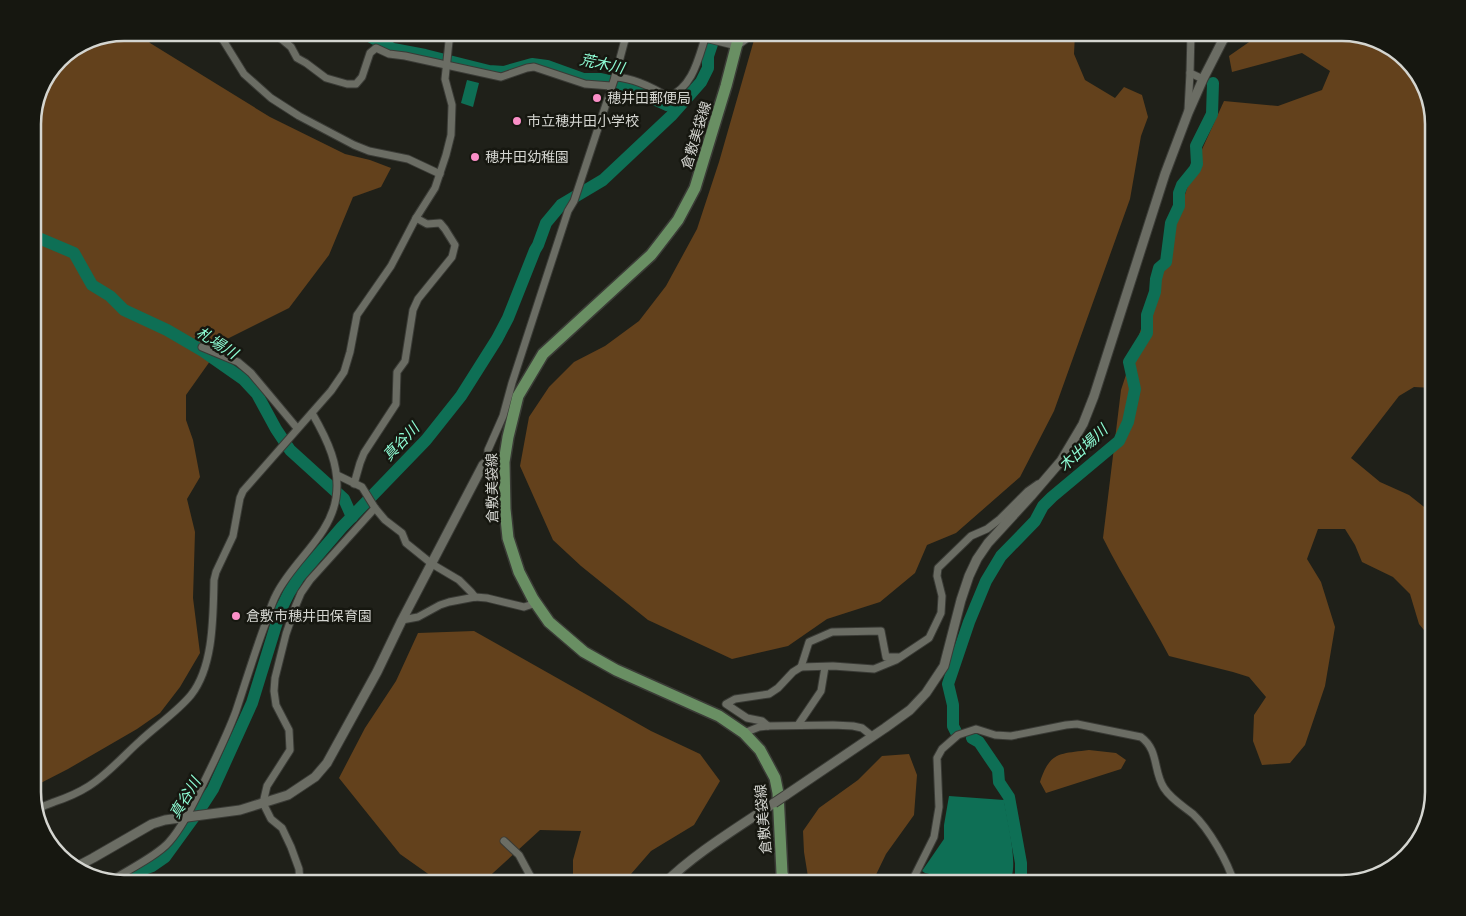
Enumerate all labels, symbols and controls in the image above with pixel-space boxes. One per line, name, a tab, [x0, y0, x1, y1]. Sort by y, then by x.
water label: 荒木川	[578, 49, 628, 78]
place label: 穂井田郵便局	[607, 88, 691, 107]
marker: 穂井田郵便局	[591, 92, 603, 104]
street label: 倉敷美袋線	[676, 99, 715, 171]
place label: 市立穂井田小学校	[527, 111, 639, 130]
marker: 市立穂井田小学校	[511, 115, 523, 127]
place label: 穂井田幼稚園	[485, 147, 569, 166]
marker: 穂井田幼稚園	[469, 151, 481, 163]
water label: 札場川	[193, 322, 244, 364]
water label: 真谷川	[378, 417, 424, 465]
water label: 木出場川	[1054, 418, 1113, 475]
street label: 倉敷美袋線	[481, 453, 502, 523]
place label: 倉敷市穂井田保育園	[246, 606, 372, 625]
marker: 倉敷市穂井田保育園	[230, 610, 242, 622]
water label: 真谷川	[164, 771, 205, 822]
street label: 倉敷美袋線	[750, 783, 775, 855]

